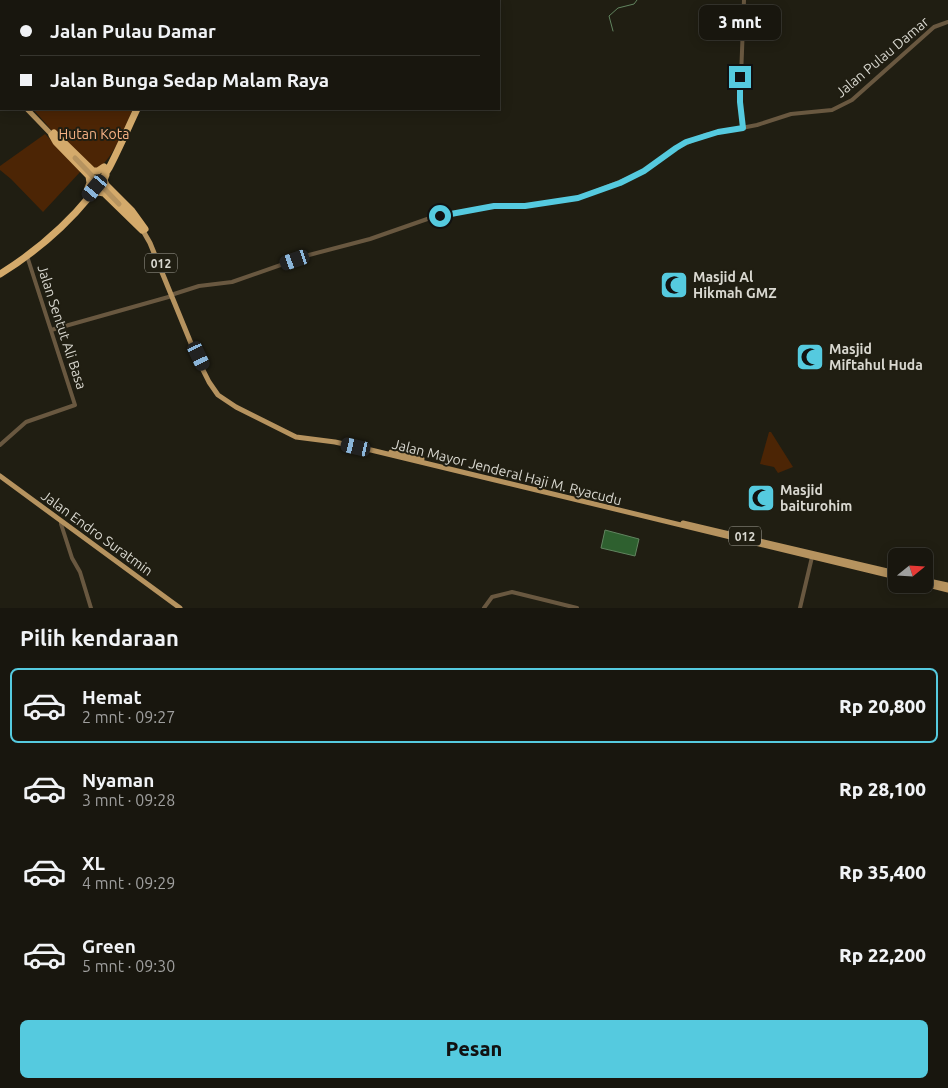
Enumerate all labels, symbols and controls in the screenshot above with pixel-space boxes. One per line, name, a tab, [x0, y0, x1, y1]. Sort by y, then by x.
callout: 3 mnt	[699, 5, 781, 40]
text: 3 mnt	[718, 13, 762, 31]
street label: Jalan Pulau Damar	[832, 13, 932, 101]
text: Jalan Pulau Damar	[50, 20, 216, 42]
route end	[729, 66, 751, 88]
text: Jalan Bunga Sedap Malam Raya	[50, 69, 329, 91]
park label: Hutan Kota	[59, 126, 129, 142]
car	[79, 172, 110, 204]
route start	[429, 205, 451, 227]
car	[278, 248, 311, 272]
road number: 012	[145, 254, 177, 272]
street label: Jalan Sentut Ali Basa	[34, 263, 90, 391]
place label: Masjid Al Hikmah GMZ	[693, 269, 777, 301]
mosque icon: Masjid Al Hikmah GMZ	[659, 270, 689, 300]
car	[185, 339, 212, 373]
place label: Masjid Miftahul Huda	[829, 341, 923, 373]
mosque icon: Masjid Miftahul Huda	[795, 342, 825, 372]
car	[339, 436, 372, 458]
street label: Jalan Mayor Jenderal Haji M. Ryacudu	[391, 436, 623, 508]
place label: Masjid baiturohim	[780, 482, 852, 514]
mosque icon: Masjid baiturohim	[746, 483, 776, 513]
street label: Jalan Endro Suratmin	[38, 487, 156, 579]
road number: 012	[729, 526, 761, 546]
north arrow	[888, 548, 932, 592]
map controls	[888, 548, 933, 593]
text: Pilih kendaraan	[20, 625, 179, 650]
icon: car	[22, 683, 67, 728]
text: Hemat	[82, 686, 142, 708]
text: Rp 20,800	[839, 695, 926, 717]
text: 2 mnt · 09:27	[82, 708, 175, 726]
icon: car	[22, 766, 67, 811]
text: Nyaman	[82, 769, 154, 791]
text: Rp 28,100	[839, 778, 926, 800]
text: 3 mnt · 09:28	[82, 791, 175, 809]
icon: car	[22, 849, 67, 894]
text: XL	[82, 852, 105, 874]
text: Rp 35,400	[839, 861, 926, 883]
text: 4 mnt · 09:29	[82, 874, 175, 892]
icon: car	[22, 932, 67, 977]
text: Green	[82, 935, 136, 957]
text: Rp 22,200	[839, 944, 926, 966]
text: 5 mnt · 09:30	[82, 957, 175, 975]
button: Pesan	[20, 1020, 928, 1078]

